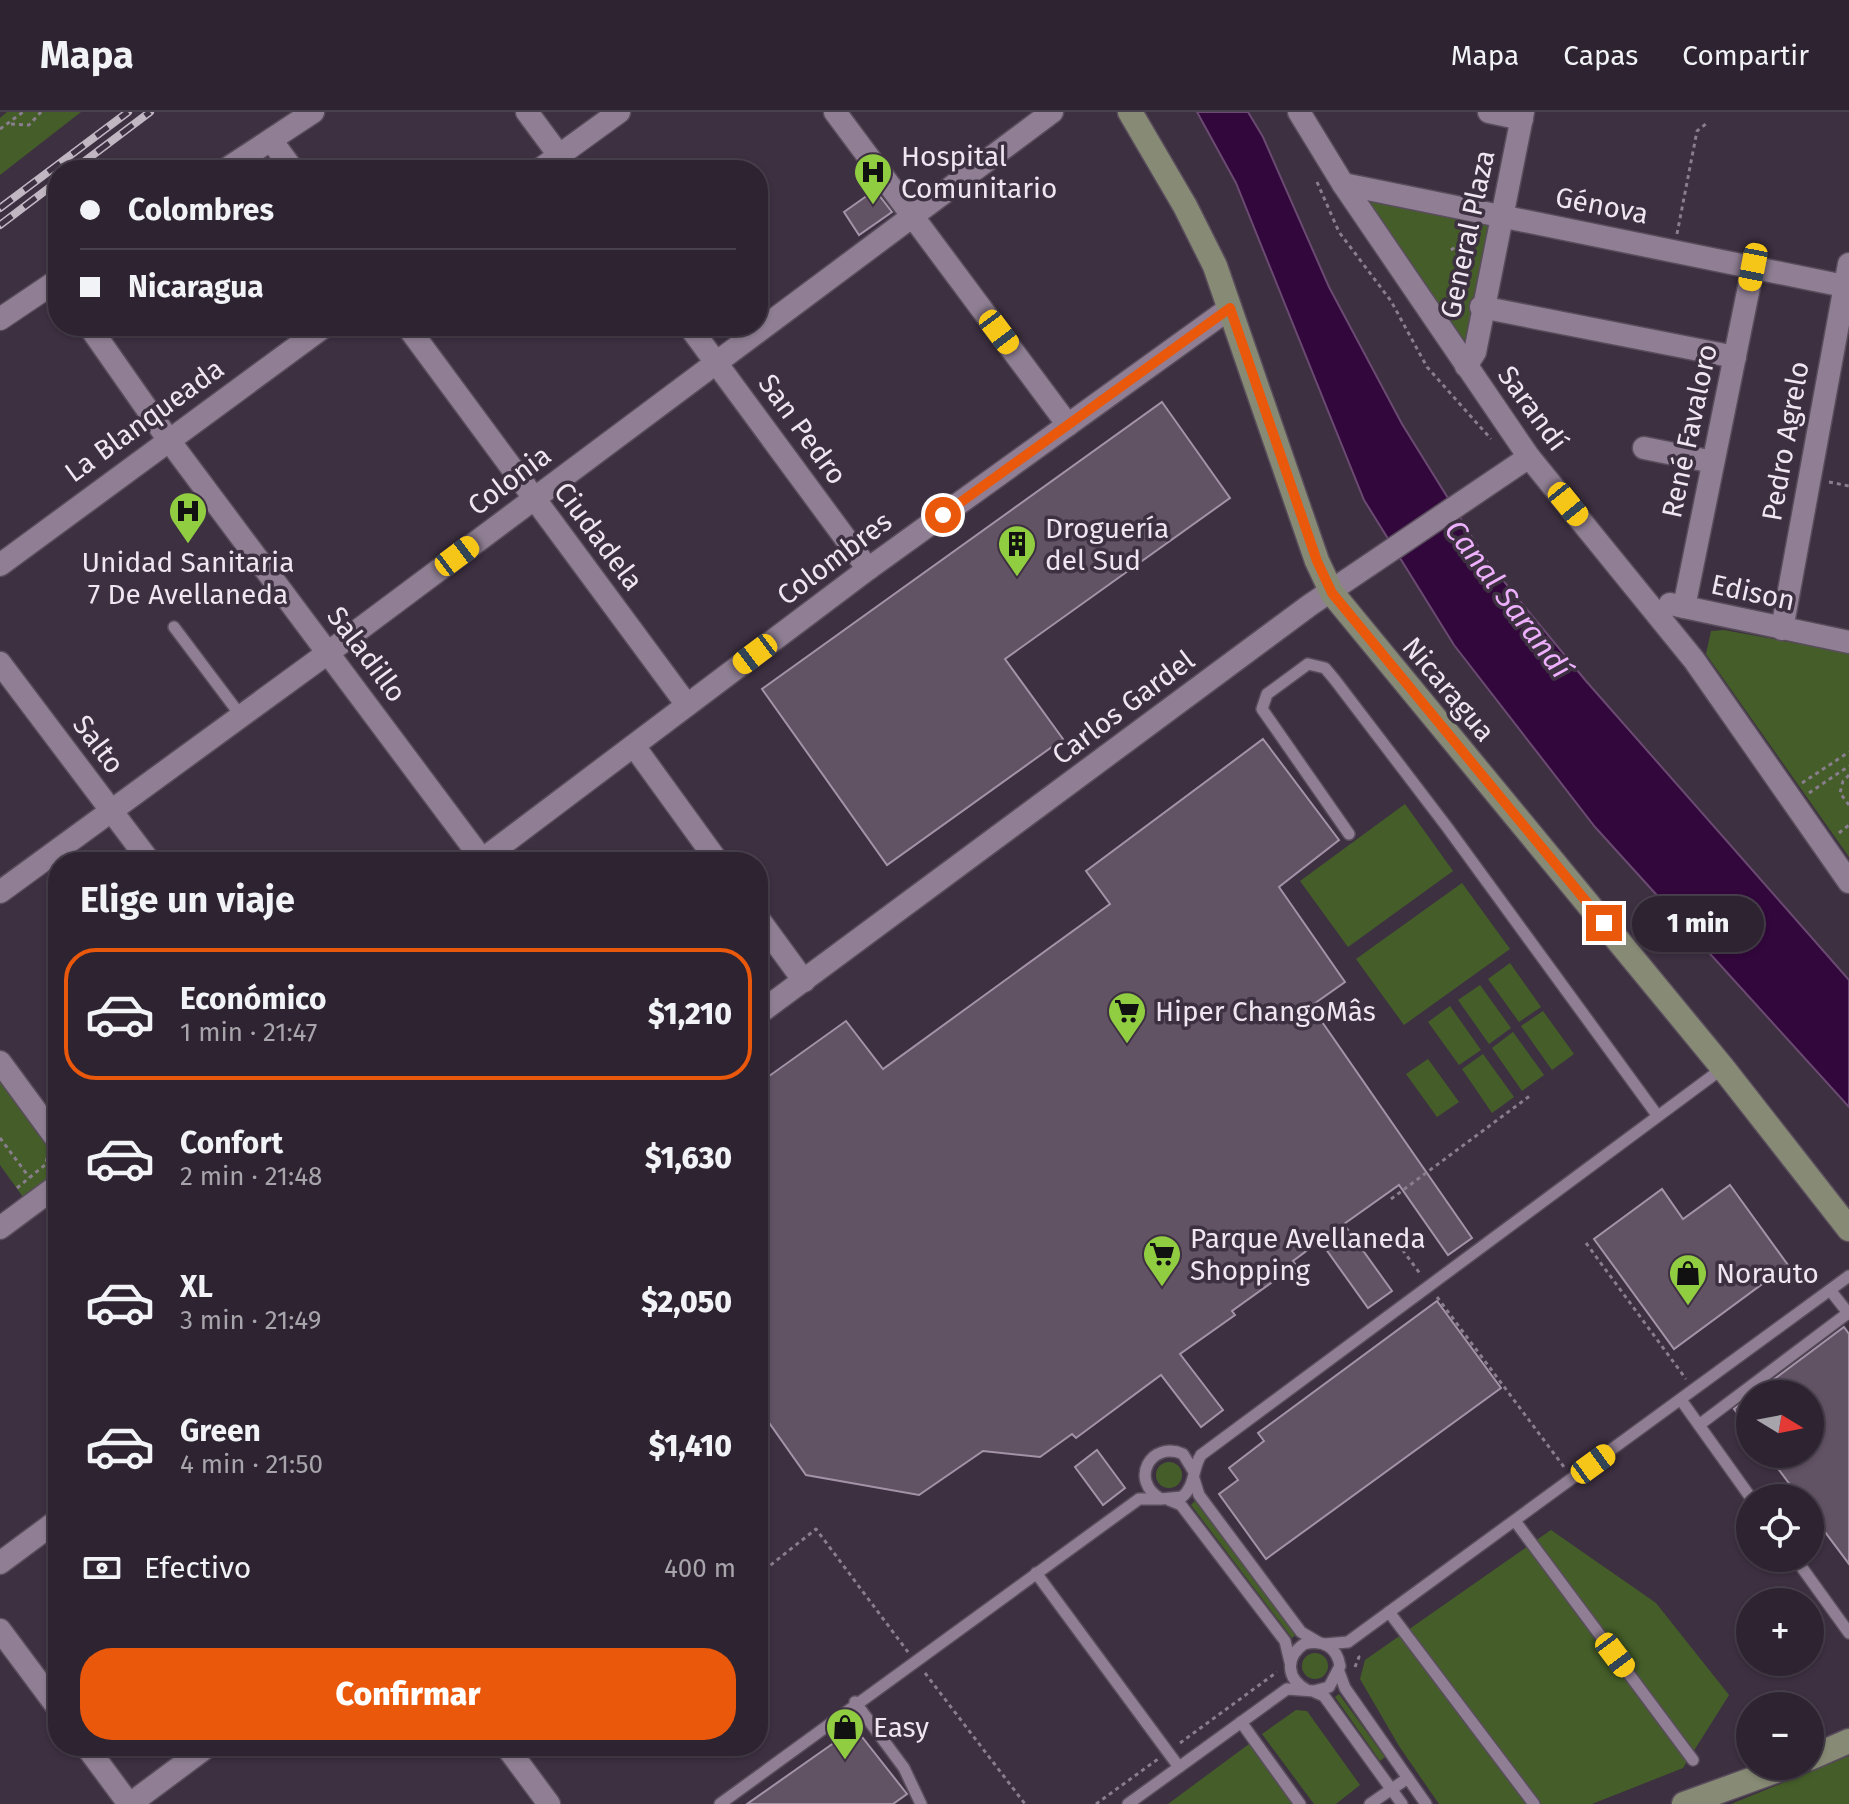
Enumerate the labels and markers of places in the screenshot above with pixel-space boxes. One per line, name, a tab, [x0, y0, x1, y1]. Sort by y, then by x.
place label: Hospital Comunitario	[901, 140, 1057, 205]
hospital icon: Hospital Comunitario	[852, 151, 894, 206]
hospital icon: Unidad Sanitaria 7 De Avellaneda	[167, 490, 209, 545]
place label: Droguería del Sud	[1045, 512, 1169, 577]
building icon: Droguería del Sud	[996, 523, 1038, 578]
place label: Unidad Sanitaria 7 De Avellaneda	[82, 546, 294, 611]
supermarket icon: Hiper ChangoMâs	[1106, 990, 1148, 1045]
place label: Hiper ChangoMâs	[1155, 995, 1376, 1028]
place label: Parque Avellaneda Shopping	[1190, 1222, 1426, 1287]
supermarket icon: Parque Avellaneda Shopping	[1141, 1233, 1183, 1288]
shop icon: Norauto	[1667, 1252, 1709, 1307]
place label: Norauto	[1716, 1257, 1819, 1290]
shop icon: Easy	[824, 1706, 866, 1761]
place label: Easy	[873, 1711, 929, 1744]

